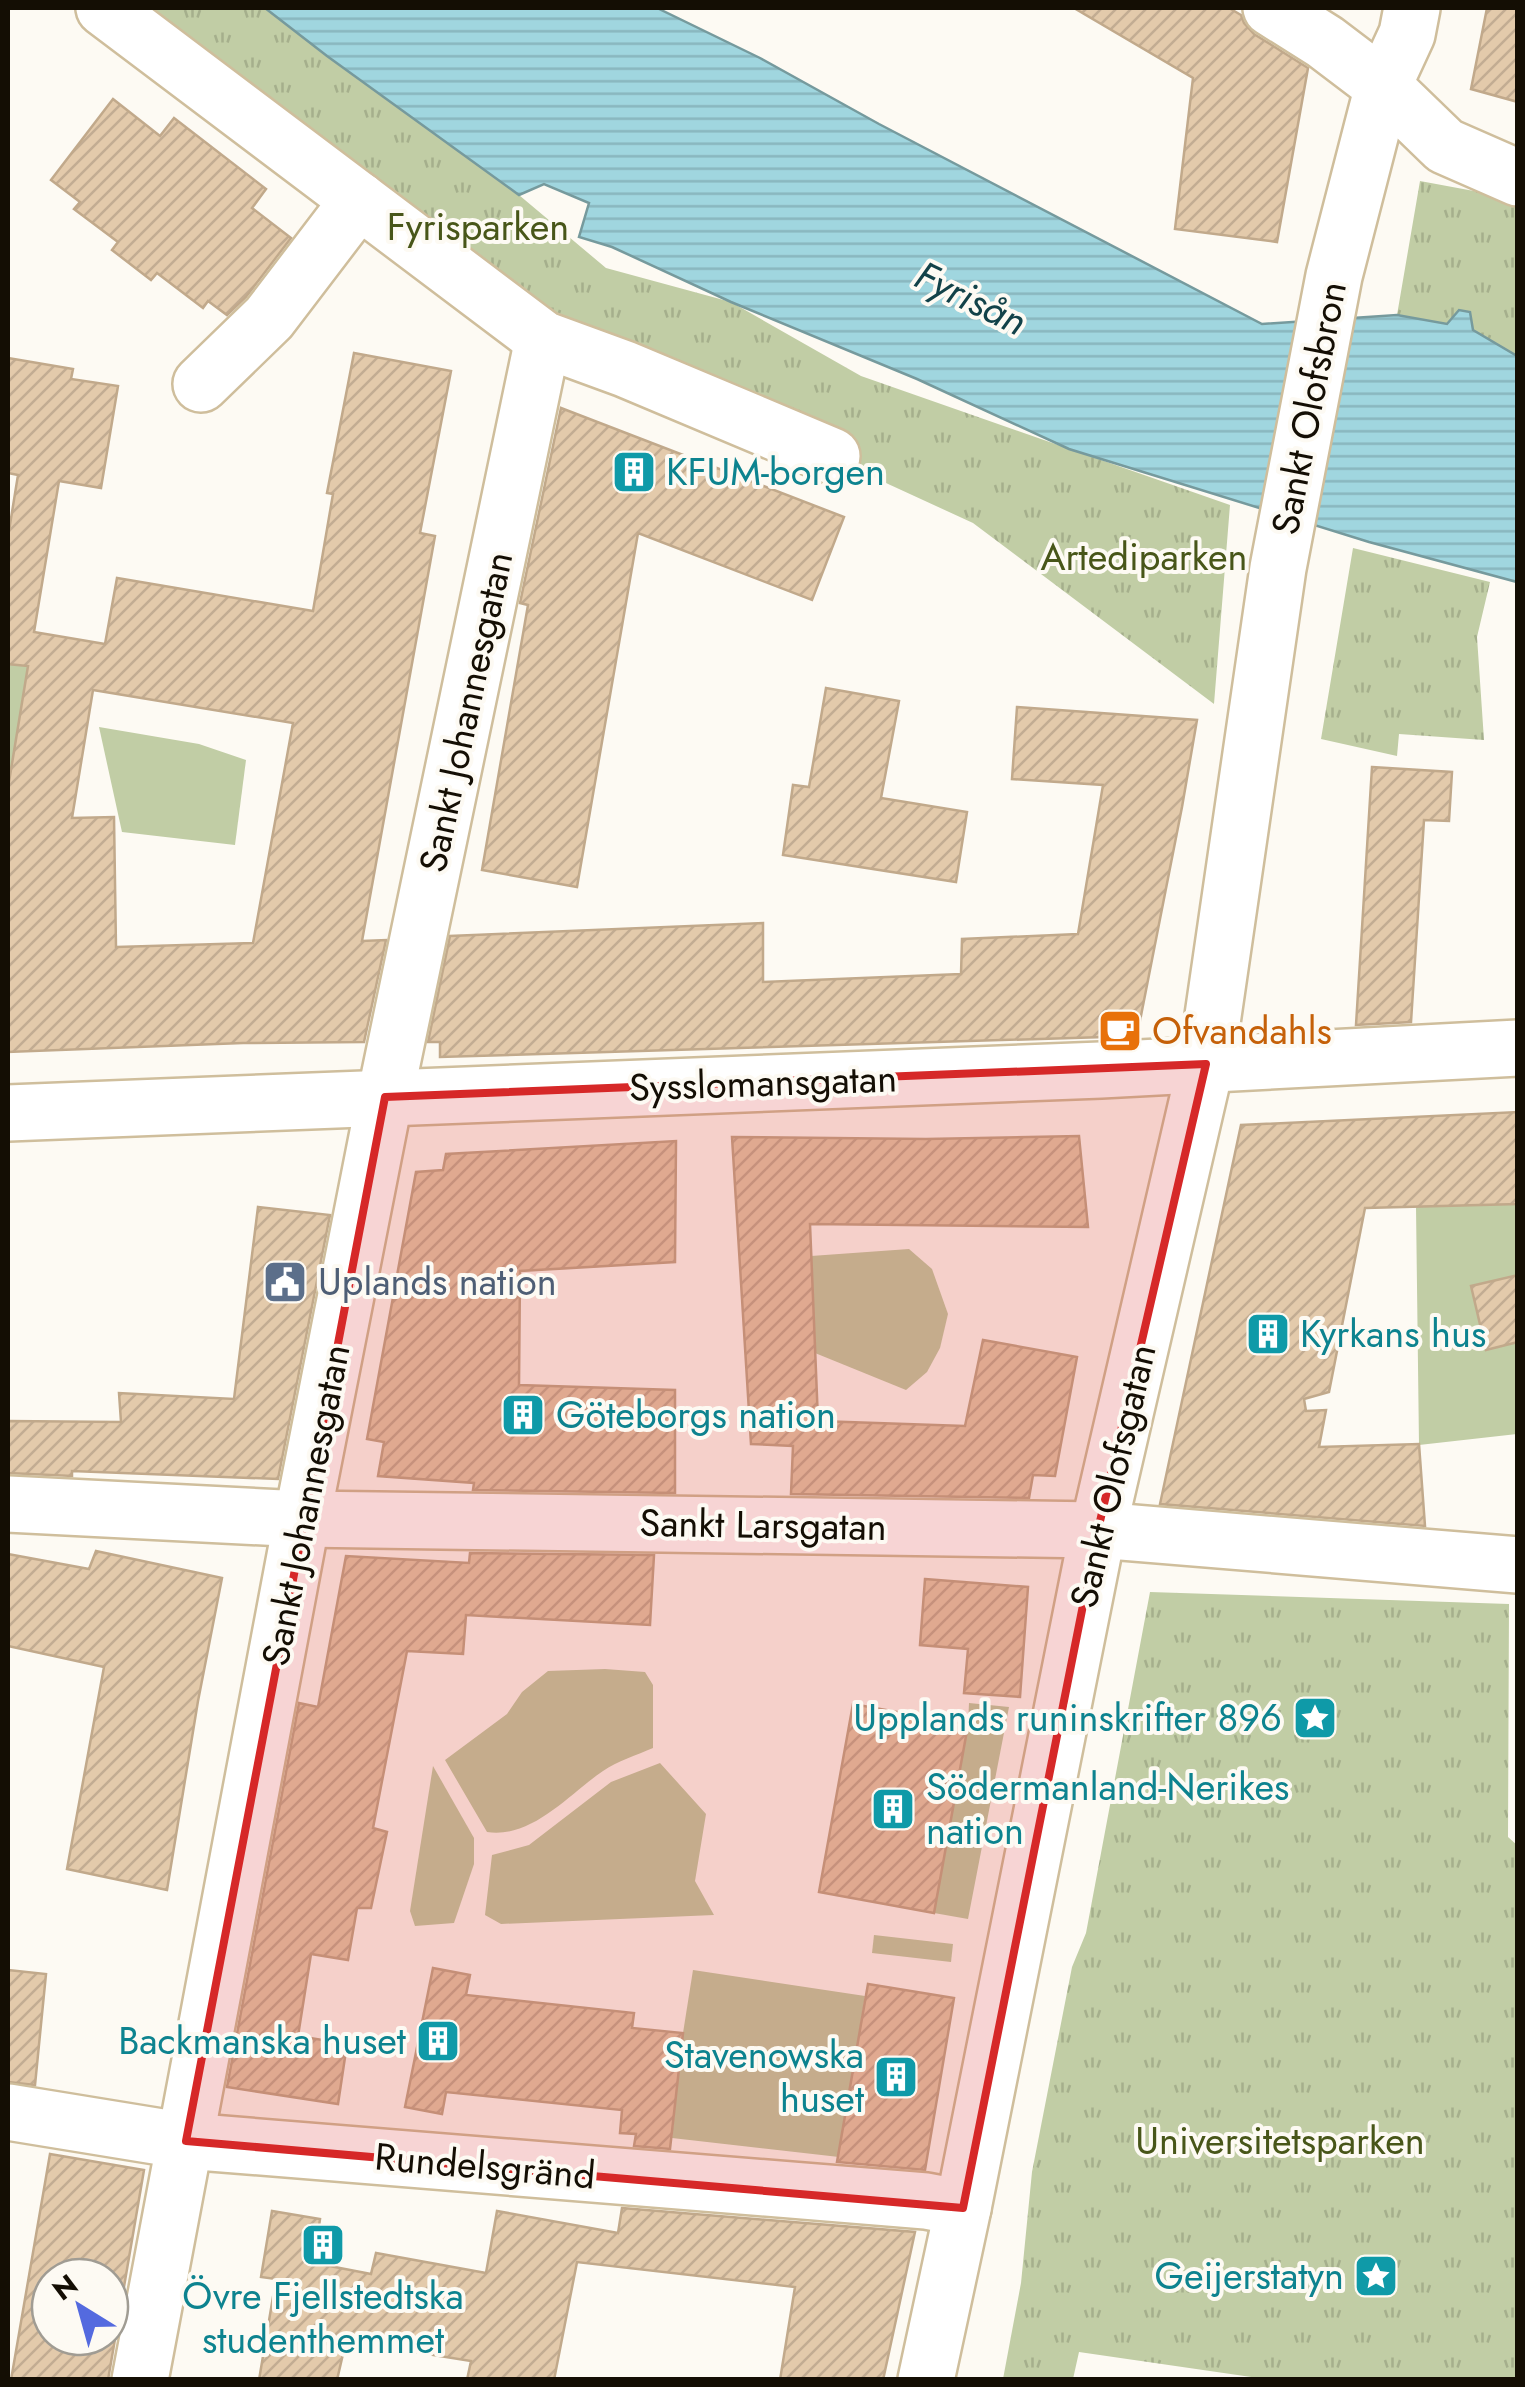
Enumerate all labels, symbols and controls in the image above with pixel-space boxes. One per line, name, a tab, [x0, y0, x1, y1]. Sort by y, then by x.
park label: Fyrisparken	[387, 199, 569, 254]
water label: Fyrisån	[905, 246, 1037, 350]
street label: Sankt Olofsbron	[1257, 277, 1360, 539]
place label: KFUM-borgen	[666, 444, 885, 499]
building icon: KFUM-borgen	[611, 449, 657, 495]
park label: Artediparken	[1041, 529, 1248, 584]
street label: Sankt Johannesgatan	[405, 547, 526, 877]
place label: Ofvandahls	[1152, 1003, 1332, 1058]
cafe icon: Ofvandahls	[1097, 1008, 1143, 1054]
street label: Sysslomansgatan	[628, 1050, 898, 1115]
place label: Uplands nation	[318, 1254, 557, 1309]
public building icon: Uplands nation	[262, 1259, 308, 1305]
place label: Kyrkans hus	[1300, 1306, 1486, 1361]
building icon: Kyrkans hus	[1245, 1311, 1291, 1357]
street label: Sankt Johannesgatan	[247, 1339, 364, 1670]
street label: Sankt Olofsgatan	[1055, 1339, 1170, 1613]
place label: Göteborgs nation	[556, 1387, 836, 1442]
building icon: Göteborgs nation	[500, 1392, 546, 1438]
street label: Sankt Larsgatan	[639, 1495, 887, 1554]
place label: Upplands runinskrifter 896	[853, 1690, 1282, 1745]
place icon: Upplands runinskrifter 896	[1292, 1695, 1338, 1741]
place label: Södermanland-Nerikes nation	[926, 1759, 1289, 1858]
building icon: Södermanland-Nerikes nation	[870, 1786, 916, 1832]
place label: Backmanska huset	[118, 2013, 406, 2068]
building icon: Backmanska huset	[415, 2018, 461, 2064]
place label: Stavenowska huset	[664, 2027, 864, 2126]
building icon: Stavenowska huset	[873, 2054, 919, 2100]
park label: Universitetsparken	[1135, 2113, 1425, 2168]
street label: Rundelsgränd	[372, 2128, 598, 2203]
building icon: Övre Fjellstedtska studenthemmet	[300, 2222, 346, 2268]
place label: Geijerstatyn	[1154, 2248, 1344, 2303]
place icon: Geijerstatyn	[1353, 2253, 1399, 2299]
north arrow	[30, 2257, 130, 2357]
text: N	[44, 2264, 86, 2310]
place label: Övre Fjellstedtska studenthemmet	[182, 2268, 464, 2367]

